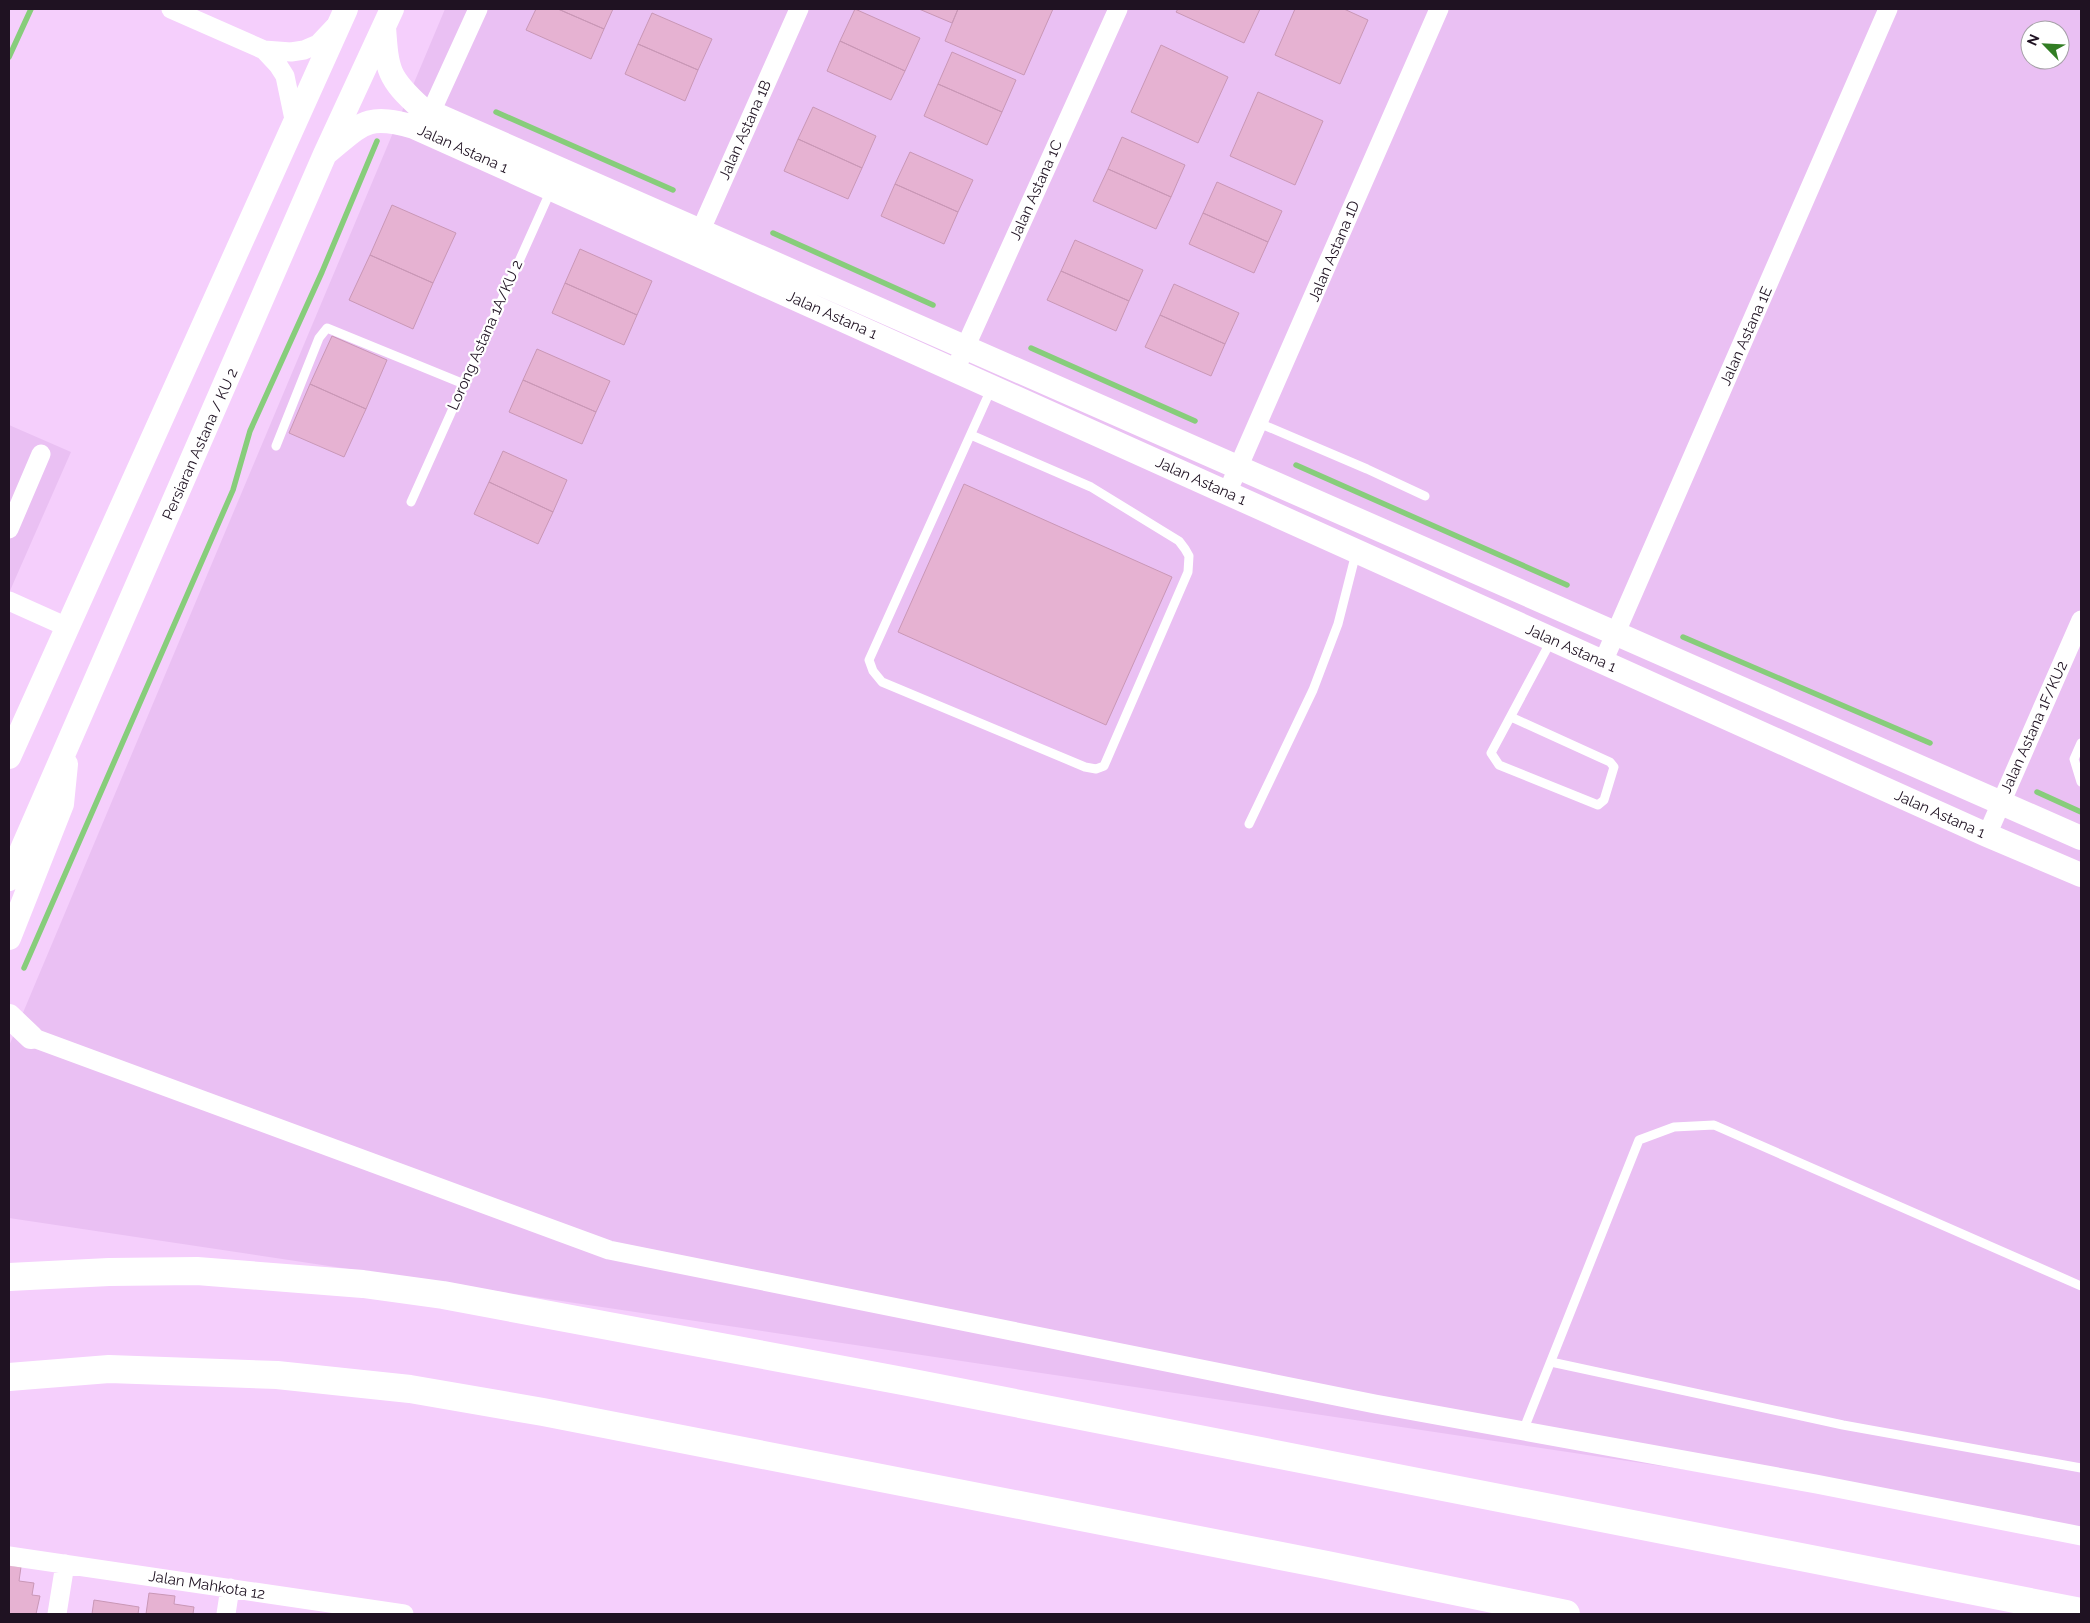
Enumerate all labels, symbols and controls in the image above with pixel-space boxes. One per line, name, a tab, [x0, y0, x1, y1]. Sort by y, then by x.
north arrow	[2020, 20, 2070, 70]
text: N	[2024, 32, 2043, 48]
street label: Jalan Astana 1B	[715, 77, 775, 183]
street label: Jalan Astana 1	[415, 121, 512, 177]
street label: Jalan Astana 1C	[1006, 137, 1066, 243]
street label: Jalan Astana 1D	[1305, 198, 1363, 304]
street label: Lorong Astana 1A/KU 2	[444, 257, 526, 413]
street label: Jalan Astana 1E	[1716, 284, 1776, 388]
street label: Jalan Astana 1	[784, 287, 881, 343]
street label: Persiaran Astana / KU 2	[158, 365, 242, 523]
street label: Jalan Astana 1	[1153, 453, 1250, 509]
street label: Jalan Astana 1	[1523, 620, 1620, 676]
street label: Jalan Astana 1F/KU2	[1997, 658, 2071, 796]
street label: Jalan Astana 1	[1892, 786, 1989, 842]
street label: Jalan Mahkota 12	[147, 1567, 267, 1603]

